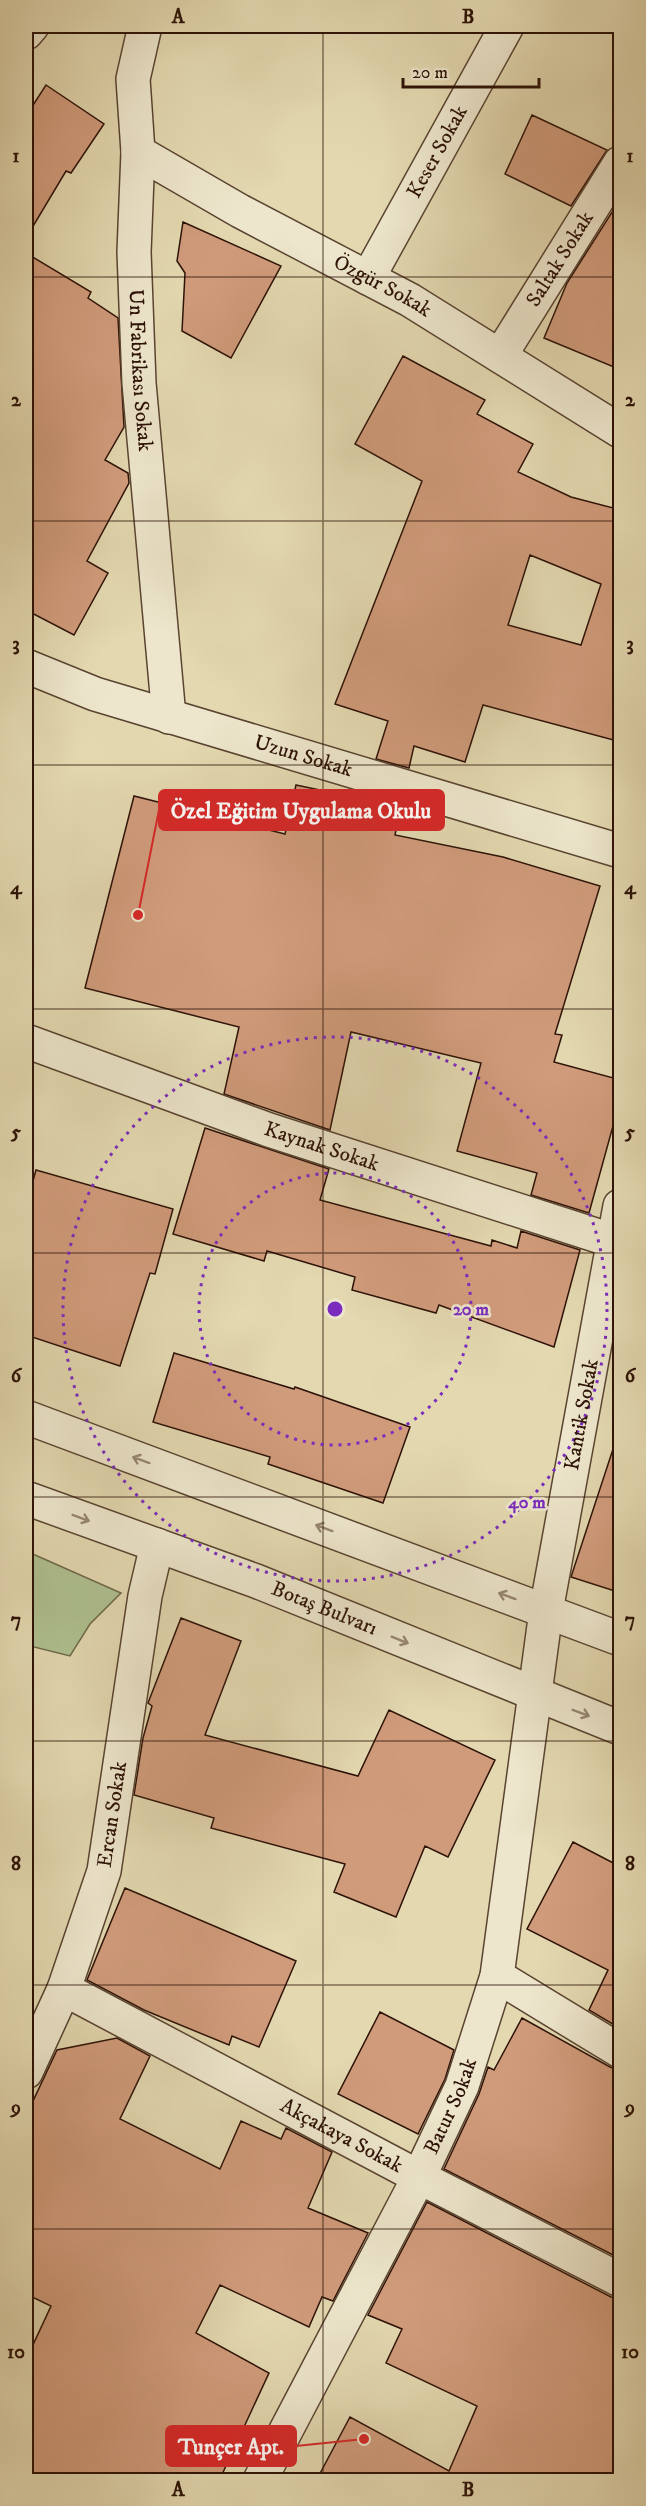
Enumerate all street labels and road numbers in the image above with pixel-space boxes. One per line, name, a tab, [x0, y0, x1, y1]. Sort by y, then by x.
street label: Keser Sokak	[401, 100, 474, 203]
street label: Saltak Sokak	[521, 206, 600, 312]
street label: Özgür Sokak	[329, 248, 437, 324]
street label: Un Fabrikası Sokak	[122, 289, 158, 453]
street label: Uzun Sokak	[251, 729, 356, 783]
street label: Kaynak Sokak	[261, 1116, 383, 1178]
street label: Kantik Sokak	[559, 1357, 605, 1472]
street label: Botaş Bulvarı	[267, 1576, 381, 1641]
street label: Ercan Sokak	[92, 1759, 133, 1869]
street label: Batur Sokak	[419, 2054, 483, 2158]
street label: Akçakaya Sokak	[276, 2093, 408, 2179]

